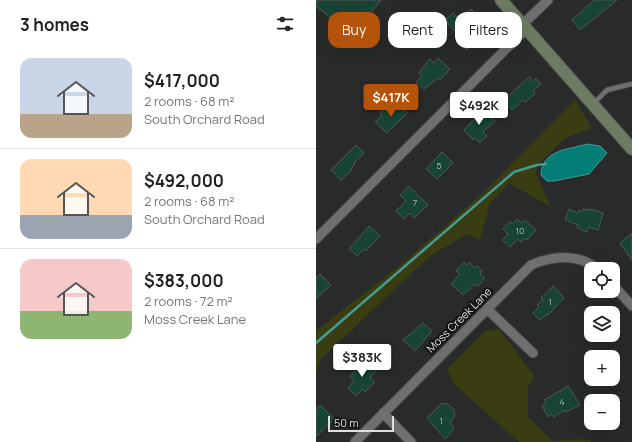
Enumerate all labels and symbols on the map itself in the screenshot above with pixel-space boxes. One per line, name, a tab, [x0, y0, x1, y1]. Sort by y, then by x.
pin: $417K	[363, 84, 419, 118]
pin: $492K	[451, 92, 507, 126]
house number: 5	[436, 159, 442, 172]
house number: 7	[413, 196, 418, 209]
house number: 10	[516, 224, 525, 237]
street label: Moss Creek Lane	[423, 283, 495, 355]
house number: 1	[548, 295, 552, 308]
pin: $383K	[334, 344, 390, 378]
house number: 4	[559, 395, 565, 408]
scale bar	[328, 414, 394, 433]
house number: 1	[439, 414, 443, 427]

